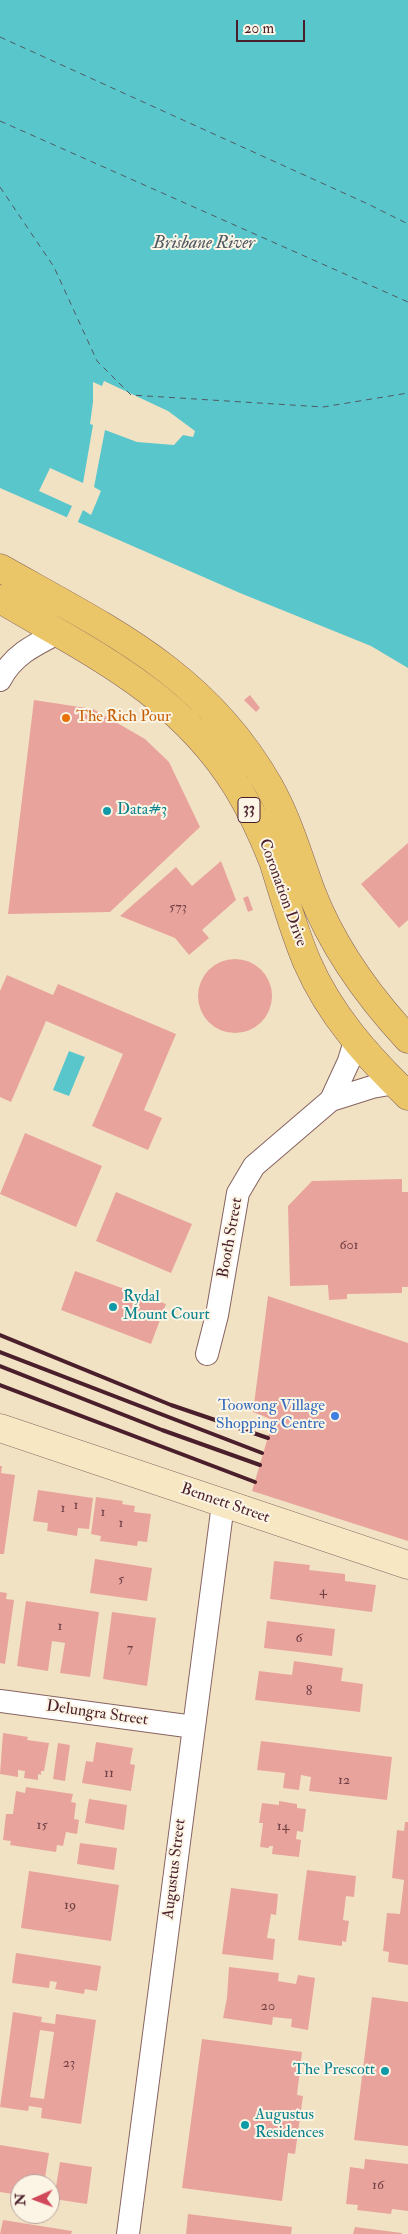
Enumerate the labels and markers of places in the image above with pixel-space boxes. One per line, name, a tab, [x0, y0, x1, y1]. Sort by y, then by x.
place label: The Rich Pour	[76, 708, 171, 728]
marker: The Rich Pour	[60, 712, 72, 724]
place label: Data#3	[117, 801, 167, 821]
marker: Data#3	[101, 805, 113, 817]
place label: Rydal Mount Court	[123, 1288, 210, 1326]
marker: Rydal Mount Court	[107, 1301, 119, 1313]
place label: Toowong Village Shopping Centre	[216, 1397, 325, 1435]
marker: Toowong Village Shopping Centre	[329, 1410, 341, 1422]
place label: The Prescott	[293, 2061, 375, 2081]
marker: The Prescott	[379, 2065, 391, 2077]
place label: Augustus Residences	[255, 2106, 324, 2144]
marker: Augustus Residences	[239, 2119, 251, 2131]

